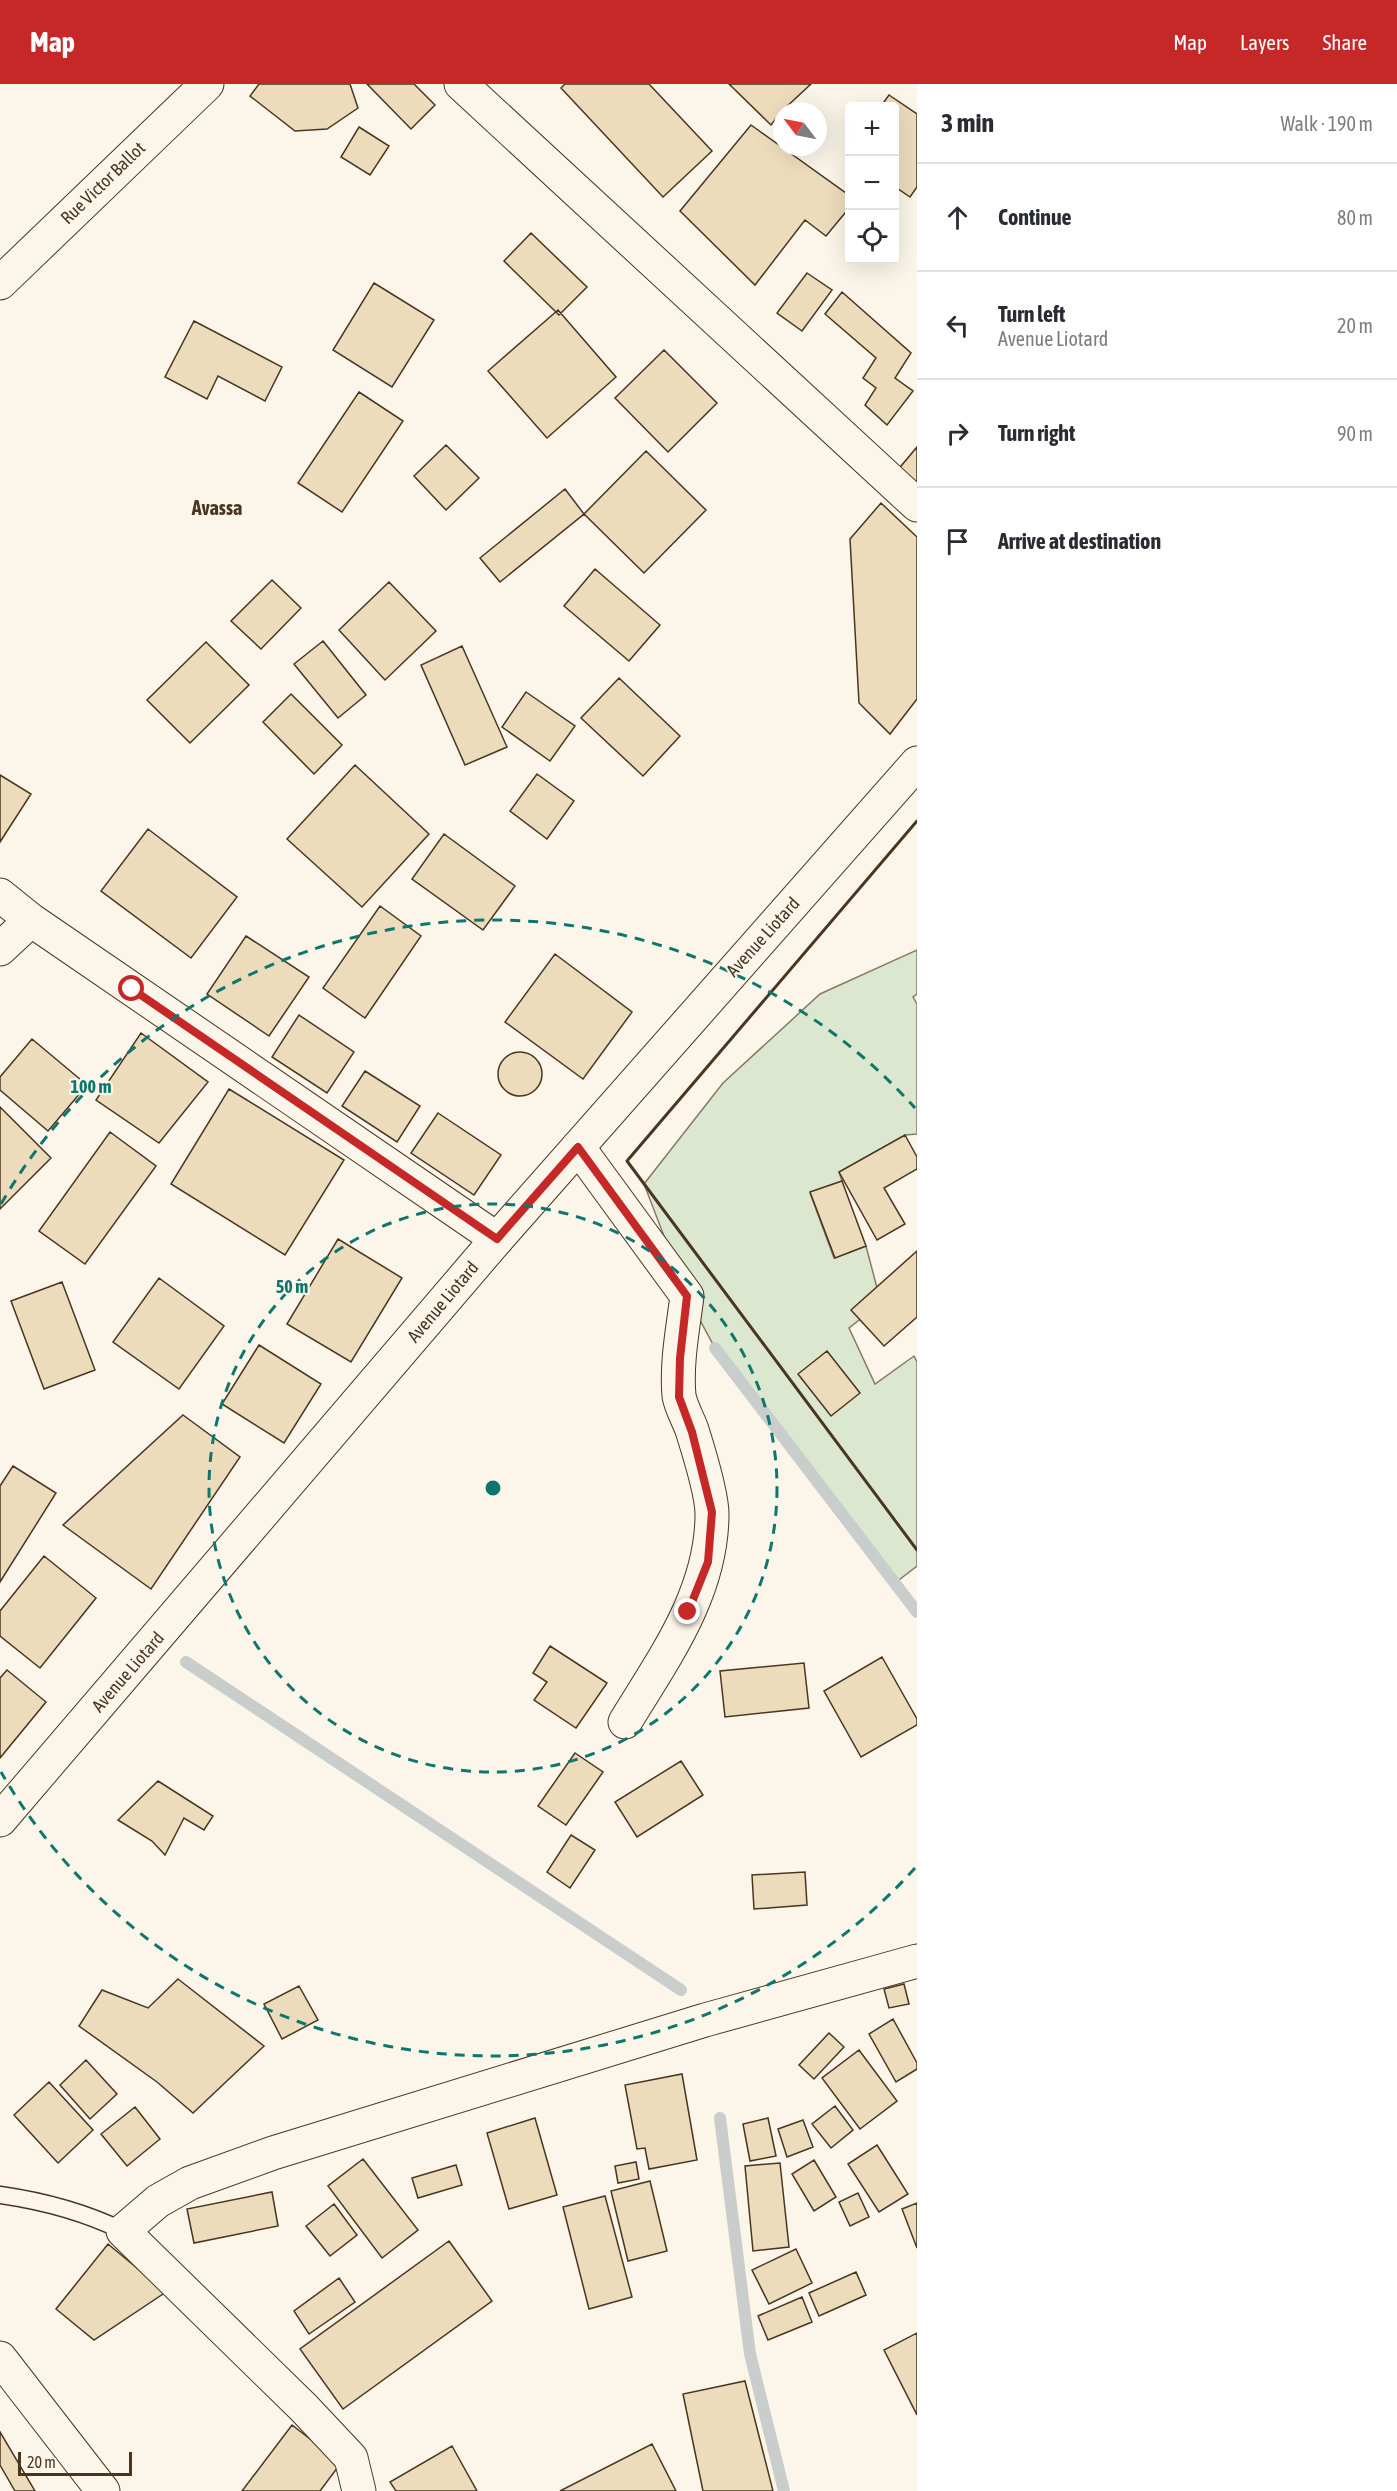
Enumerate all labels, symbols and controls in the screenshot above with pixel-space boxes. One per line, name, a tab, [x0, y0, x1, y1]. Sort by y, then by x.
text: Map	[30, 26, 75, 58]
text: Map	[1173, 30, 1207, 54]
text: Layers	[1240, 30, 1290, 54]
text: Share	[1323, 30, 1367, 54]
north arrow	[773, 102, 827, 156]
map controls	[845, 102, 899, 264]
button: +	[845, 102, 899, 156]
text: 3 min	[941, 108, 994, 138]
text: Walk · 190 m	[1281, 112, 1373, 135]
street label: Rue Victor Ballot	[56, 137, 149, 228]
button: −	[845, 156, 899, 210]
icon: ahead	[941, 201, 974, 234]
text: Continue	[998, 204, 1072, 230]
text: 80 m	[1337, 206, 1373, 229]
button: locate	[845, 210, 899, 264]
text: Turn left	[998, 301, 1065, 327]
icon: left	[941, 309, 974, 342]
text: 20 m	[1337, 314, 1373, 337]
text: Avenue Liotard	[998, 327, 1108, 350]
icon: right	[941, 417, 974, 450]
text: Turn right	[998, 420, 1075, 446]
text: 90 m	[1337, 422, 1373, 445]
district label: Avassa	[191, 496, 242, 519]
icon: arrive	[941, 525, 974, 558]
text: Arrive at destination	[998, 528, 1161, 554]
street label: Avenue Liotard	[722, 893, 804, 981]
route start	[118, 975, 144, 1001]
text: 100 m	[71, 1076, 111, 1097]
street label: Avenue Liotard	[403, 1257, 483, 1346]
text: 50 m	[276, 1276, 308, 1297]
centre of rings	[483, 1478, 503, 1498]
route end	[674, 1598, 700, 1624]
street label: Avenue Liotard	[87, 1627, 168, 1716]
scale bar	[18, 2449, 132, 2476]
text: 20 m	[27, 2453, 56, 2471]

